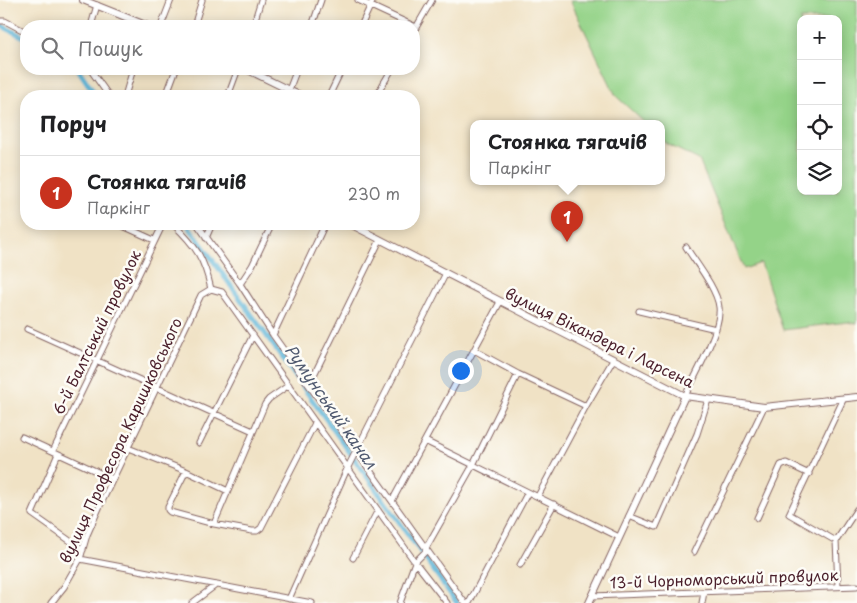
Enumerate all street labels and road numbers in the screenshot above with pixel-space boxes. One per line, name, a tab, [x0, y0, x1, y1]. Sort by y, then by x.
street label: 6-й Балтський провулок	[46, 246, 146, 418]
street label: вулиця Вікандера і Ларсена	[501, 281, 699, 393]
street label: вулиця Професора Каришковського	[53, 313, 187, 567]
street label: 13-й Чорноморський провулок	[609, 563, 839, 593]

